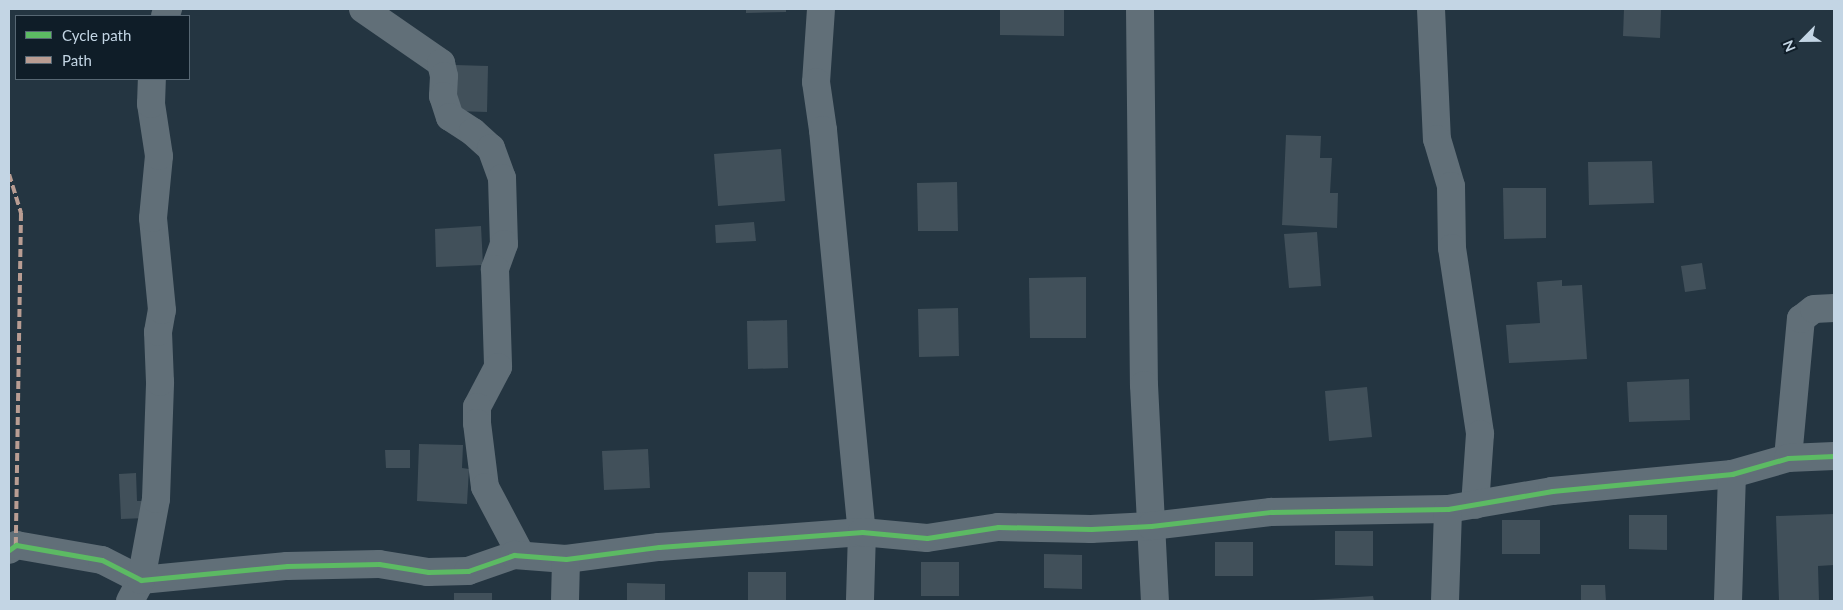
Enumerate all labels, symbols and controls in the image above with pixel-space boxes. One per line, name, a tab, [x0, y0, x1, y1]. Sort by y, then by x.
legend	[15, 15, 190, 80]
north arrow	[1778, 15, 1828, 65]
text: Cycle path	[62, 26, 131, 44]
text: N	[1779, 38, 1799, 54]
text: Path	[62, 51, 92, 69]

